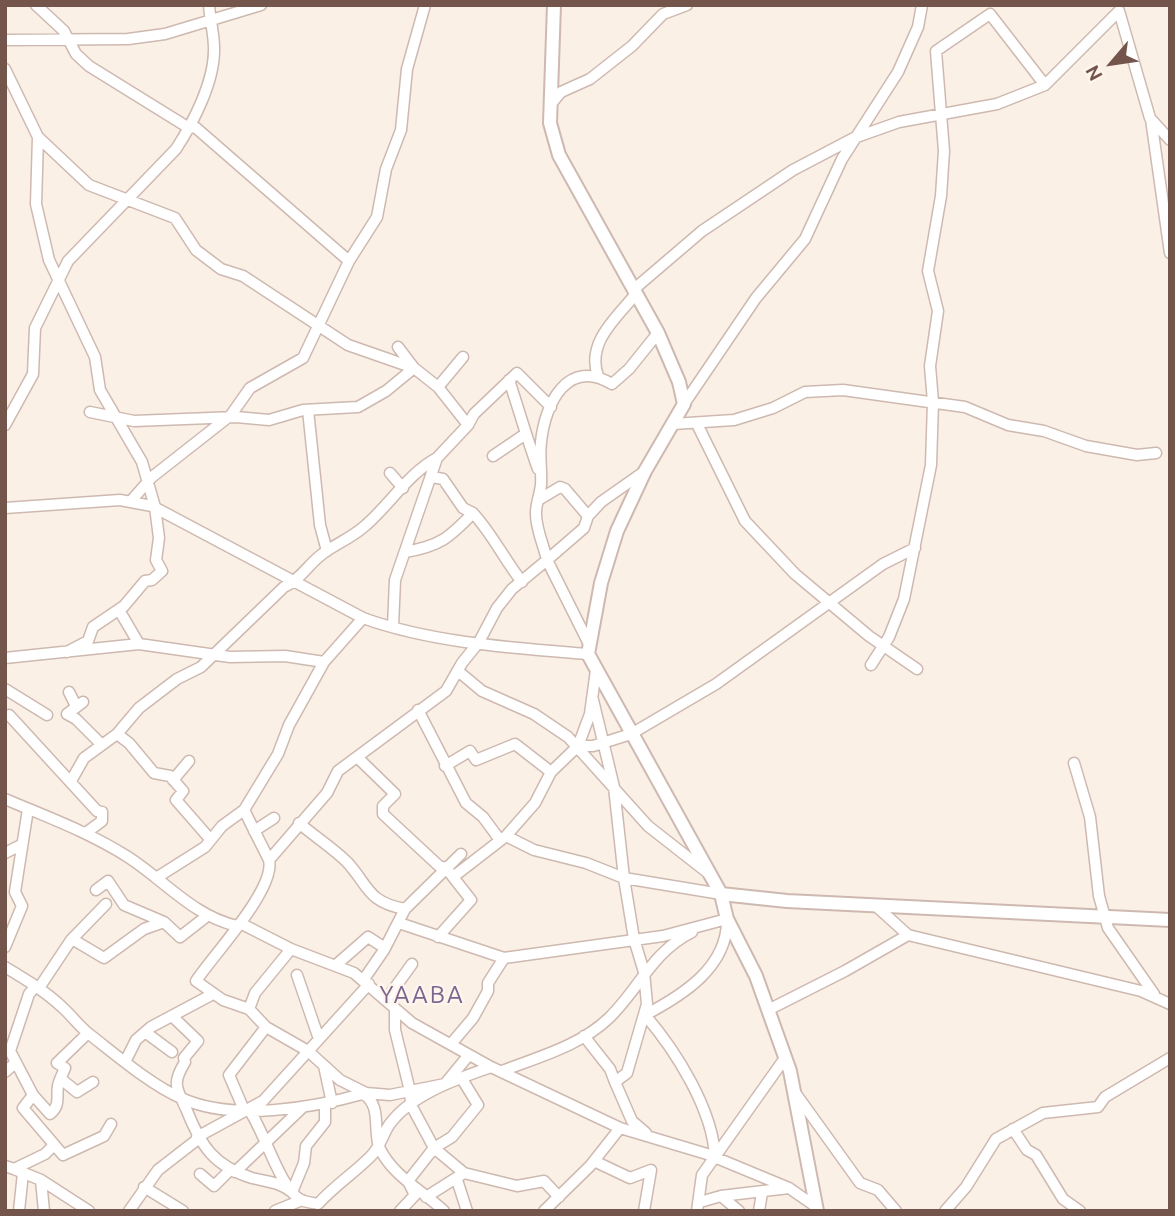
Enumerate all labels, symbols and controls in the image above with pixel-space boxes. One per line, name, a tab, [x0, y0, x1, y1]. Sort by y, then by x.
north arrow	[1077, 28, 1147, 98]
text: N	[1081, 62, 1107, 85]
district label: YAABA	[380, 981, 464, 1009]

